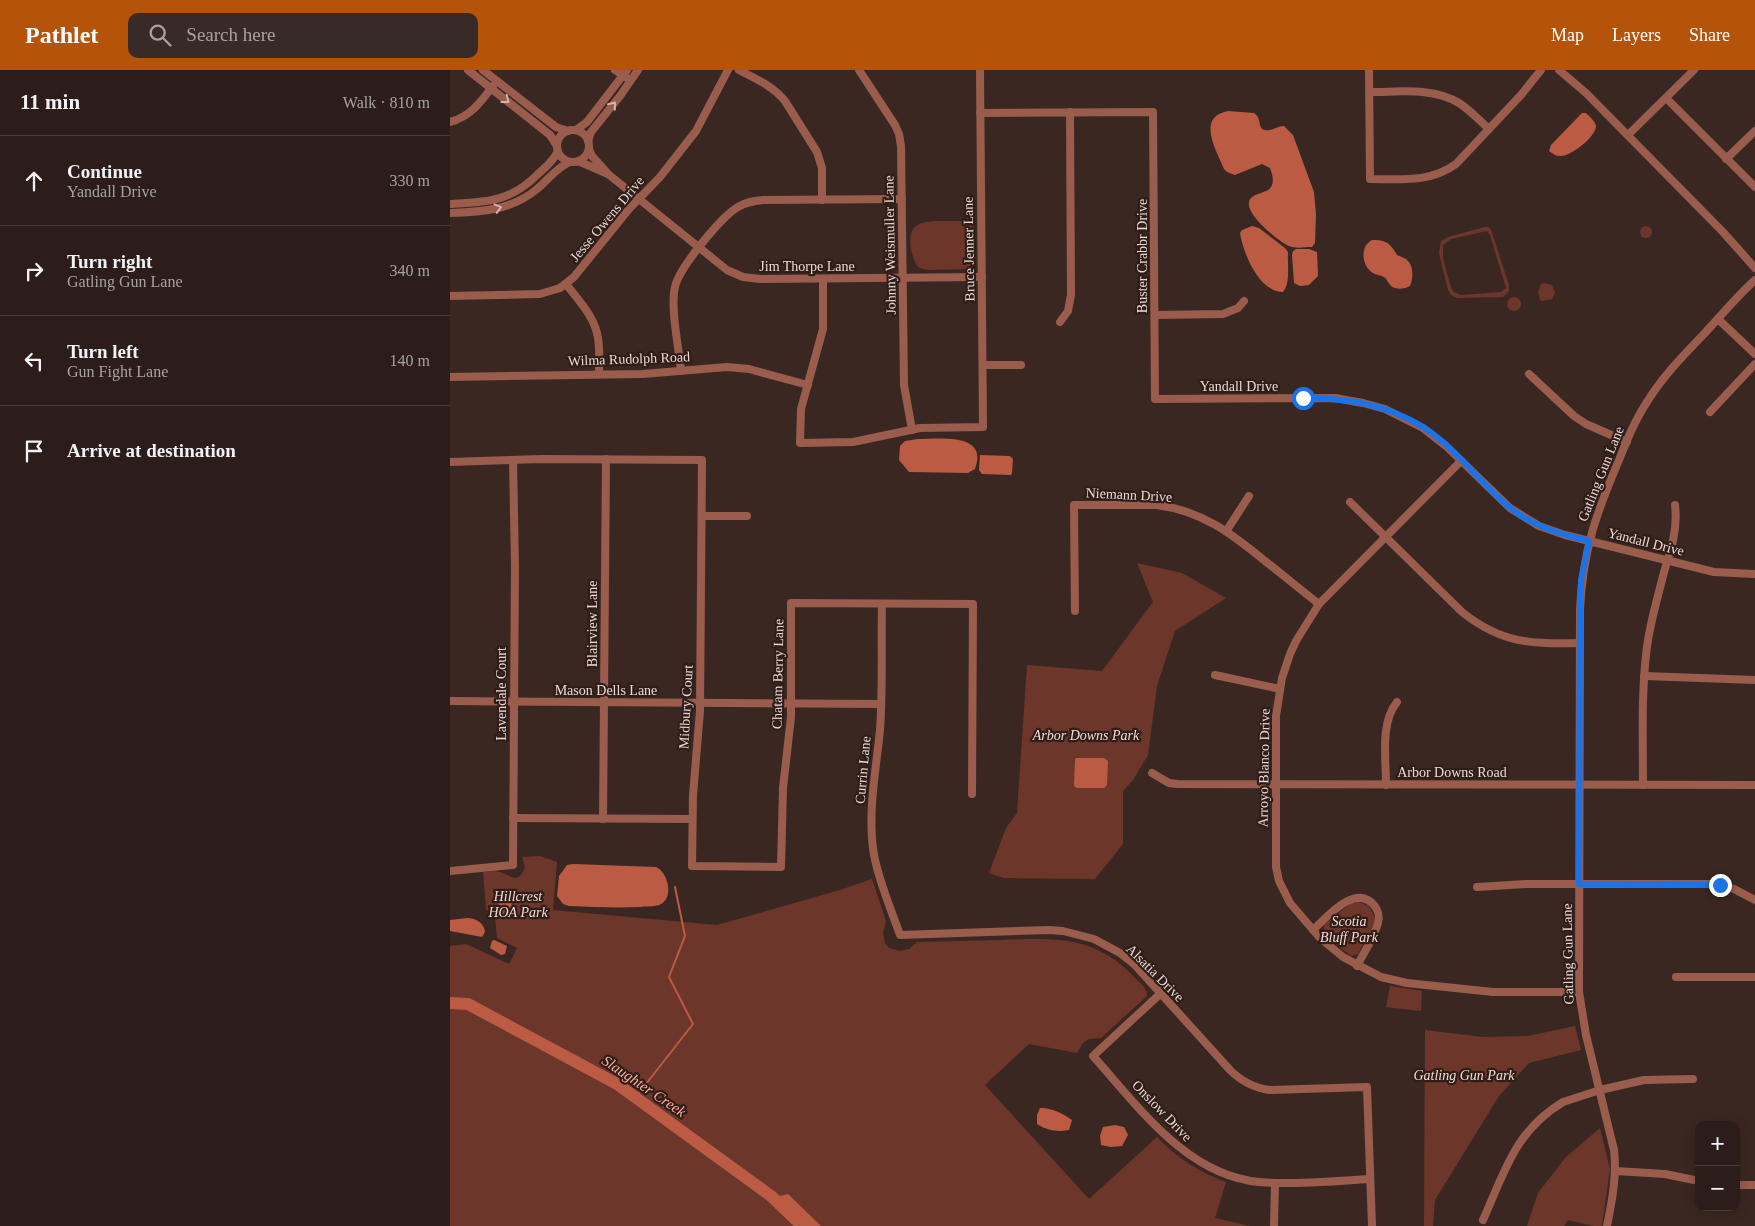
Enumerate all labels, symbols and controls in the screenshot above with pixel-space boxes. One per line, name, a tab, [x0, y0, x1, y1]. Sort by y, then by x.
search box	[128, 13, 478, 58]
icon: search	[146, 21, 174, 49]
text: Pathlet	[25, 22, 98, 48]
text: Search here	[186, 24, 275, 45]
text: Map	[1551, 25, 1584, 45]
text: Layers	[1612, 25, 1661, 45]
text: Share	[1689, 25, 1730, 45]
text: 11 min	[20, 90, 80, 114]
text: Walk · 810 m	[343, 94, 430, 111]
one-way arrow	[501, 95, 510, 104]
one-way arrow	[607, 102, 616, 111]
text: Continue	[67, 161, 142, 182]
icon: ahead	[20, 167, 48, 195]
text: 330 m	[390, 172, 430, 189]
street label: Jesse Owens Drive	[567, 173, 647, 265]
street label: Johnny Weismuller Lane	[881, 175, 899, 315]
text: Yandall Drive	[67, 183, 156, 200]
street label: Bruce Jenner Lane	[961, 196, 977, 302]
street label: Buster Crabbr Drive	[1135, 199, 1150, 313]
one-way arrow	[494, 204, 502, 214]
text: Turn right	[67, 251, 152, 272]
icon: right	[20, 257, 48, 285]
street label: Jim Thorpe Lane	[759, 259, 855, 274]
text: 340 m	[390, 262, 430, 279]
text: Gatling Gun Lane	[67, 273, 183, 290]
text: Turn left	[67, 341, 139, 362]
icon: left	[20, 347, 48, 375]
street label: Wilma Rudolph Road	[568, 349, 690, 369]
text: 140 m	[390, 352, 430, 369]
text: Gun Fight Lane	[67, 363, 168, 380]
street label: Yandall Drive	[1200, 379, 1278, 394]
route start	[1292, 387, 1315, 410]
street label: Gatling Gun Lane	[1575, 424, 1627, 524]
icon: arrive	[20, 437, 48, 465]
text: Arrive at destination	[67, 440, 236, 461]
street label: Niemann Drive	[1085, 485, 1173, 505]
street label: Yandall Drive	[1606, 525, 1686, 559]
street label: Blairview Lane	[585, 581, 600, 667]
street label: Chatam Berry Lane	[770, 619, 786, 729]
street label: Lavendale Court	[494, 647, 509, 741]
street label: Midbury Court	[676, 664, 696, 750]
street label: Mason Dells Lane	[555, 683, 657, 698]
street label: Arroyo Blanco Drive	[1255, 708, 1273, 828]
park label: Arbor Downs Park	[1032, 728, 1140, 743]
street label: Currin Lane	[853, 735, 873, 805]
street label: Arbor Downs Road	[1397, 765, 1507, 780]
route end	[1709, 874, 1732, 897]
park label: Hillcrest HOA Park	[487, 889, 548, 920]
street label: Gatling Gun Lane	[1560, 903, 1576, 1005]
park label: Scotia Bluff Park	[1320, 914, 1379, 945]
street label: Alsatia Drive	[1123, 941, 1187, 1005]
water label: Slaughter Creek	[599, 1052, 689, 1120]
park label: Gatling Gun Park	[1413, 1068, 1515, 1083]
street label: Onslow Drive	[1129, 1077, 1195, 1145]
map controls	[1695, 1121, 1740, 1211]
button: +	[1695, 1121, 1740, 1166]
button: −	[1695, 1166, 1740, 1211]

